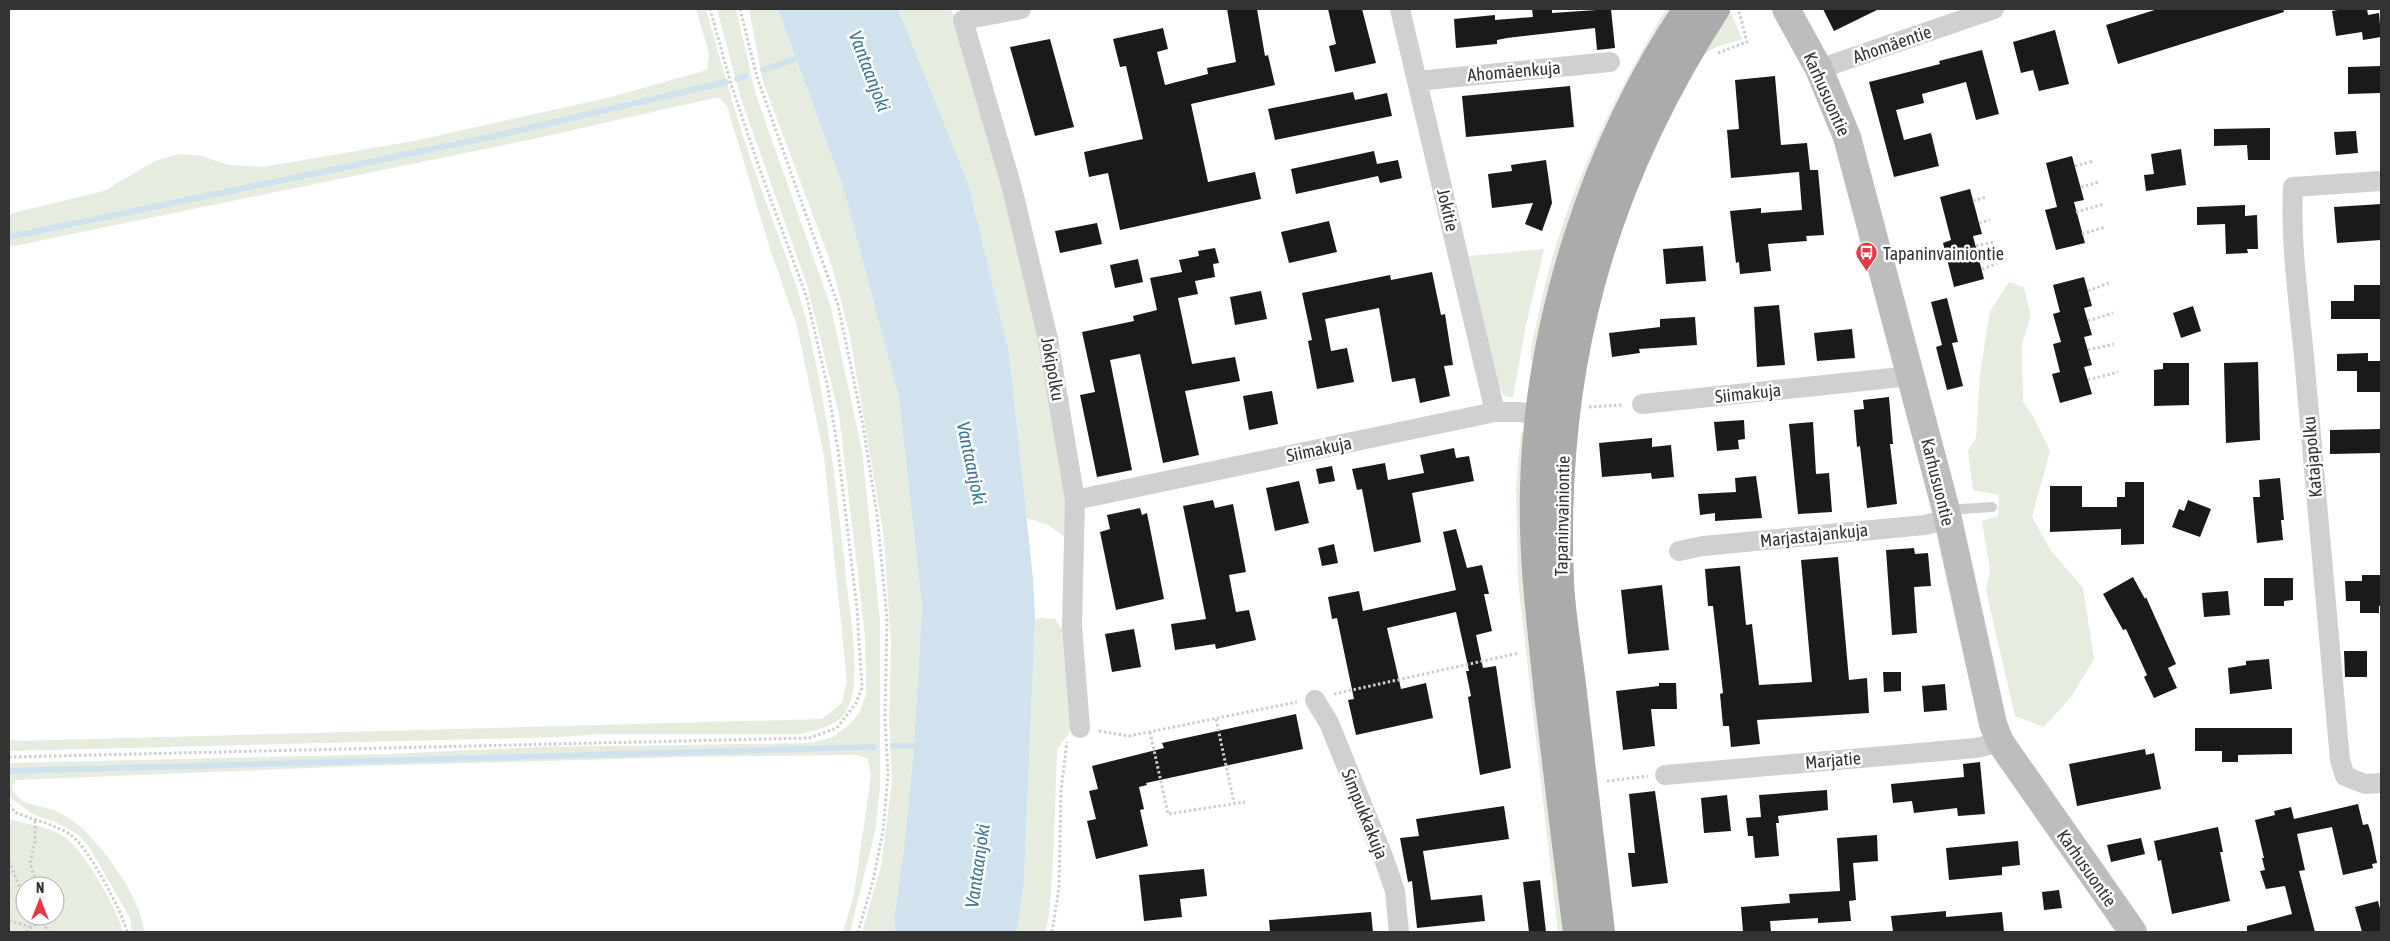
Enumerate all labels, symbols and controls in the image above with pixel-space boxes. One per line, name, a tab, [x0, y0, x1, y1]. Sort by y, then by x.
street label: Ahomäentie	[1850, 21, 1934, 67]
water label: Vantaanjoki	[845, 28, 895, 114]
street label: Karhusuontie	[1799, 49, 1855, 139]
street label: Ahomäenkuja	[1467, 56, 1561, 86]
street label: Jokitie	[1433, 187, 1463, 233]
bus stop icon: Tapaninvainiontie	[1855, 241, 1879, 272]
place label: Tapaninvainiontie	[1883, 243, 2004, 264]
street label: Jokipolku	[1037, 336, 1069, 402]
street label: Siimakuja	[1714, 379, 1782, 407]
street label: Katajapolku	[2298, 416, 2326, 498]
water label: Vantaanjoki	[952, 419, 992, 507]
street label: Siimakuja	[1284, 432, 1354, 466]
street label: Karhusuontie	[1917, 436, 1959, 528]
street label: Tapaninvainiontie	[1550, 455, 1574, 577]
street label: Marjastajankuja	[1759, 519, 1869, 551]
street label: Marjatie	[1804, 747, 1862, 773]
street label: Simpukkakuja	[1337, 766, 1393, 862]
water label: Vantaanjoki	[960, 823, 994, 909]
street label: Karhusuontie	[2053, 825, 2121, 911]
north arrow	[15, 876, 65, 926]
text: N	[36, 880, 44, 896]

